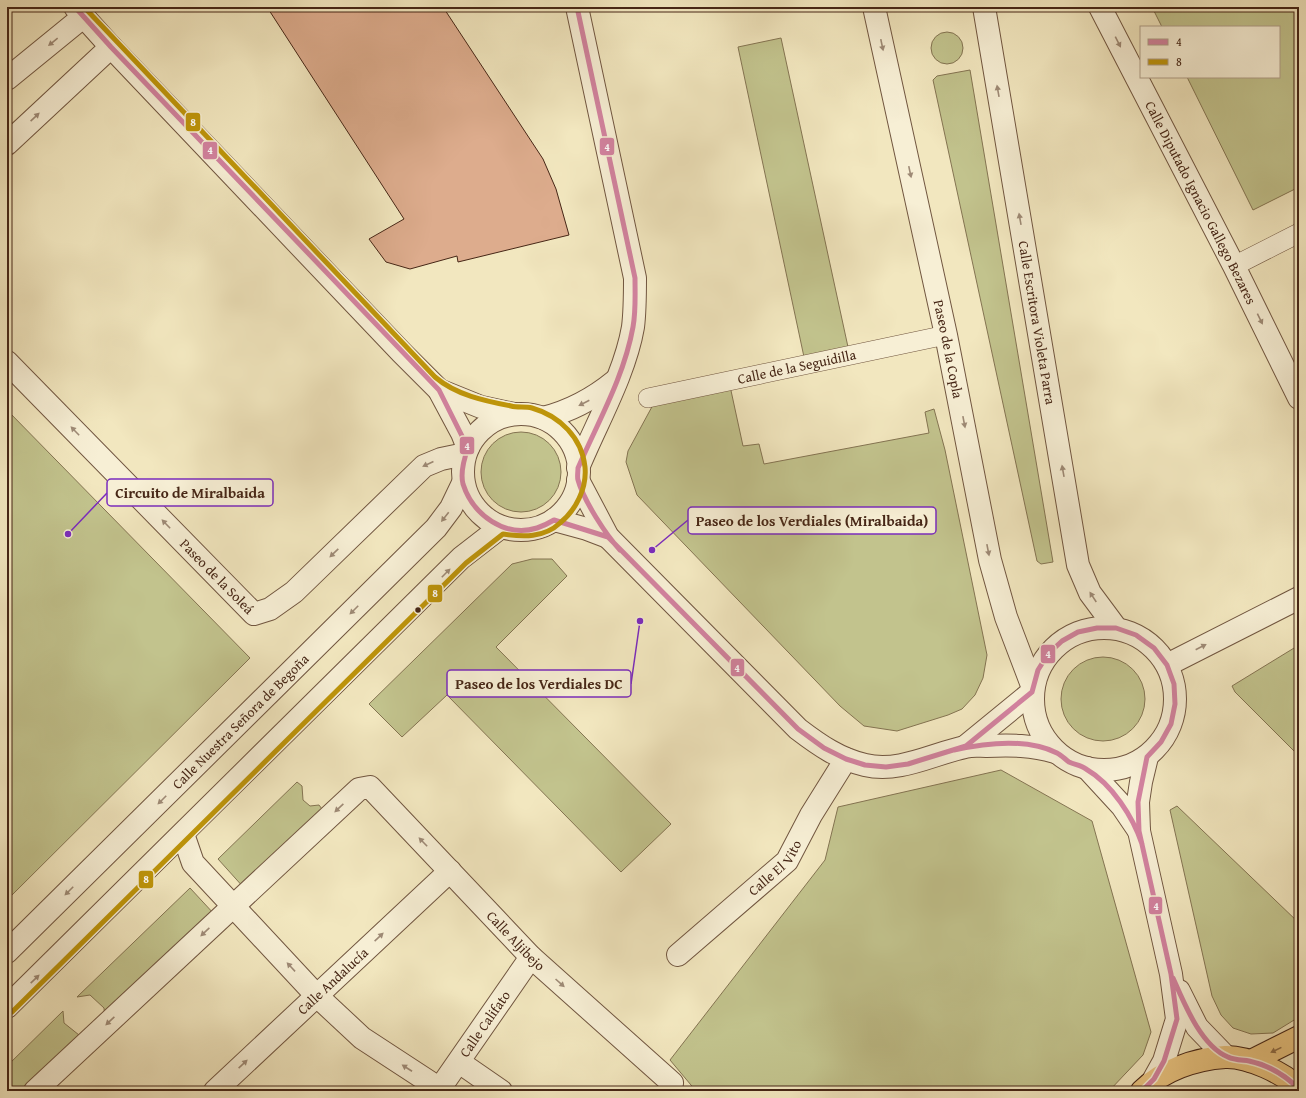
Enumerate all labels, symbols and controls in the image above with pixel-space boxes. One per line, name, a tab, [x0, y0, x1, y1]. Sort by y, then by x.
legend	[1140, 26, 1280, 78]
text: 4	[1176, 33, 1182, 50]
one-way arrow	[1115, 36, 1121, 47]
one-way arrow	[47, 37, 58, 46]
one-way arrow	[880, 39, 886, 51]
text: 8	[1176, 53, 1182, 70]
one-way arrow	[995, 85, 1001, 97]
street label: Calle Diputado Ignacio Gallego Bezares	[1140, 97, 1261, 308]
line badge: 8	[185, 112, 201, 132]
one-way arrow	[31, 113, 40, 122]
text: 8	[190, 114, 196, 130]
line badge: 4	[599, 137, 615, 156]
text: 4	[604, 139, 610, 155]
line badge: 4	[202, 141, 218, 160]
text: 4	[207, 142, 213, 158]
one-way arrow	[908, 166, 914, 178]
one-way arrow	[1017, 213, 1023, 225]
street label: Calle Escritora Violeta Parra	[1014, 239, 1061, 406]
street label: Paseo de la Copla	[929, 298, 968, 400]
one-way arrow	[1257, 314, 1263, 325]
street label: Calle de la Seguidilla	[736, 344, 858, 389]
one-way arrow	[578, 400, 589, 406]
one-way arrow	[961, 416, 967, 429]
one-way arrow	[70, 426, 80, 436]
line badge: 4	[459, 436, 475, 455]
text: 4	[464, 438, 470, 454]
one-way arrow	[422, 462, 434, 468]
one-way arrow	[1059, 465, 1065, 477]
callout: Circuito de Miralbaida	[107, 479, 273, 506]
text: Circuito de Miralbaida	[115, 482, 265, 503]
callout: Paseo de los Verdiales (Miralbaida)	[688, 507, 936, 534]
text: Paseo de los Verdiales (Miralbaida)	[696, 510, 928, 531]
one-way arrow	[441, 512, 449, 522]
one-way arrow	[161, 519, 171, 529]
street label: Paseo de la Soleá	[175, 534, 259, 619]
one-way arrow	[986, 544, 992, 556]
one-way arrow	[329, 548, 339, 558]
one-way arrow	[441, 568, 451, 578]
line badge: 8	[427, 584, 443, 603]
text: 8	[432, 585, 438, 601]
one-way arrow	[1089, 591, 1097, 602]
one-way arrow	[349, 605, 359, 615]
unlabelled marker	[413, 605, 423, 615]
line badge: 4	[1040, 644, 1056, 664]
one-way arrow	[1196, 644, 1207, 651]
text: 4	[1045, 646, 1051, 662]
street label: Calle Nuestra Señora de Begoña	[167, 649, 313, 794]
line badge: 4	[730, 658, 745, 677]
text: 4	[734, 660, 740, 676]
callout: Paseo de los Verdiales DC	[447, 670, 631, 697]
text: Paseo de los Verdiales DC	[455, 673, 623, 694]
one-way arrow	[157, 795, 167, 805]
one-way arrow	[333, 804, 344, 813]
street label: Calle El Vito	[744, 836, 806, 900]
one-way arrow	[418, 837, 428, 847]
line badge: 8	[138, 870, 154, 889]
text: 8	[143, 871, 149, 887]
one-way arrow	[64, 886, 74, 896]
line badge: 4	[1148, 896, 1163, 915]
text: 4	[1153, 898, 1159, 914]
street label: Calle Aljibejo	[482, 906, 550, 975]
one-way arrow	[200, 928, 210, 937]
one-way arrow	[374, 933, 384, 942]
street label: Calle Andalucía	[293, 942, 373, 1019]
one-way arrow	[286, 962, 296, 972]
one-way arrow	[30, 974, 40, 984]
one-way arrow	[555, 979, 566, 988]
street label: Calle Califato	[455, 986, 515, 1061]
one-way arrow	[105, 1016, 115, 1026]
one-way arrow	[1270, 1047, 1281, 1053]
one-way arrow	[238, 1060, 248, 1069]
one-way arrow	[401, 1064, 413, 1071]

